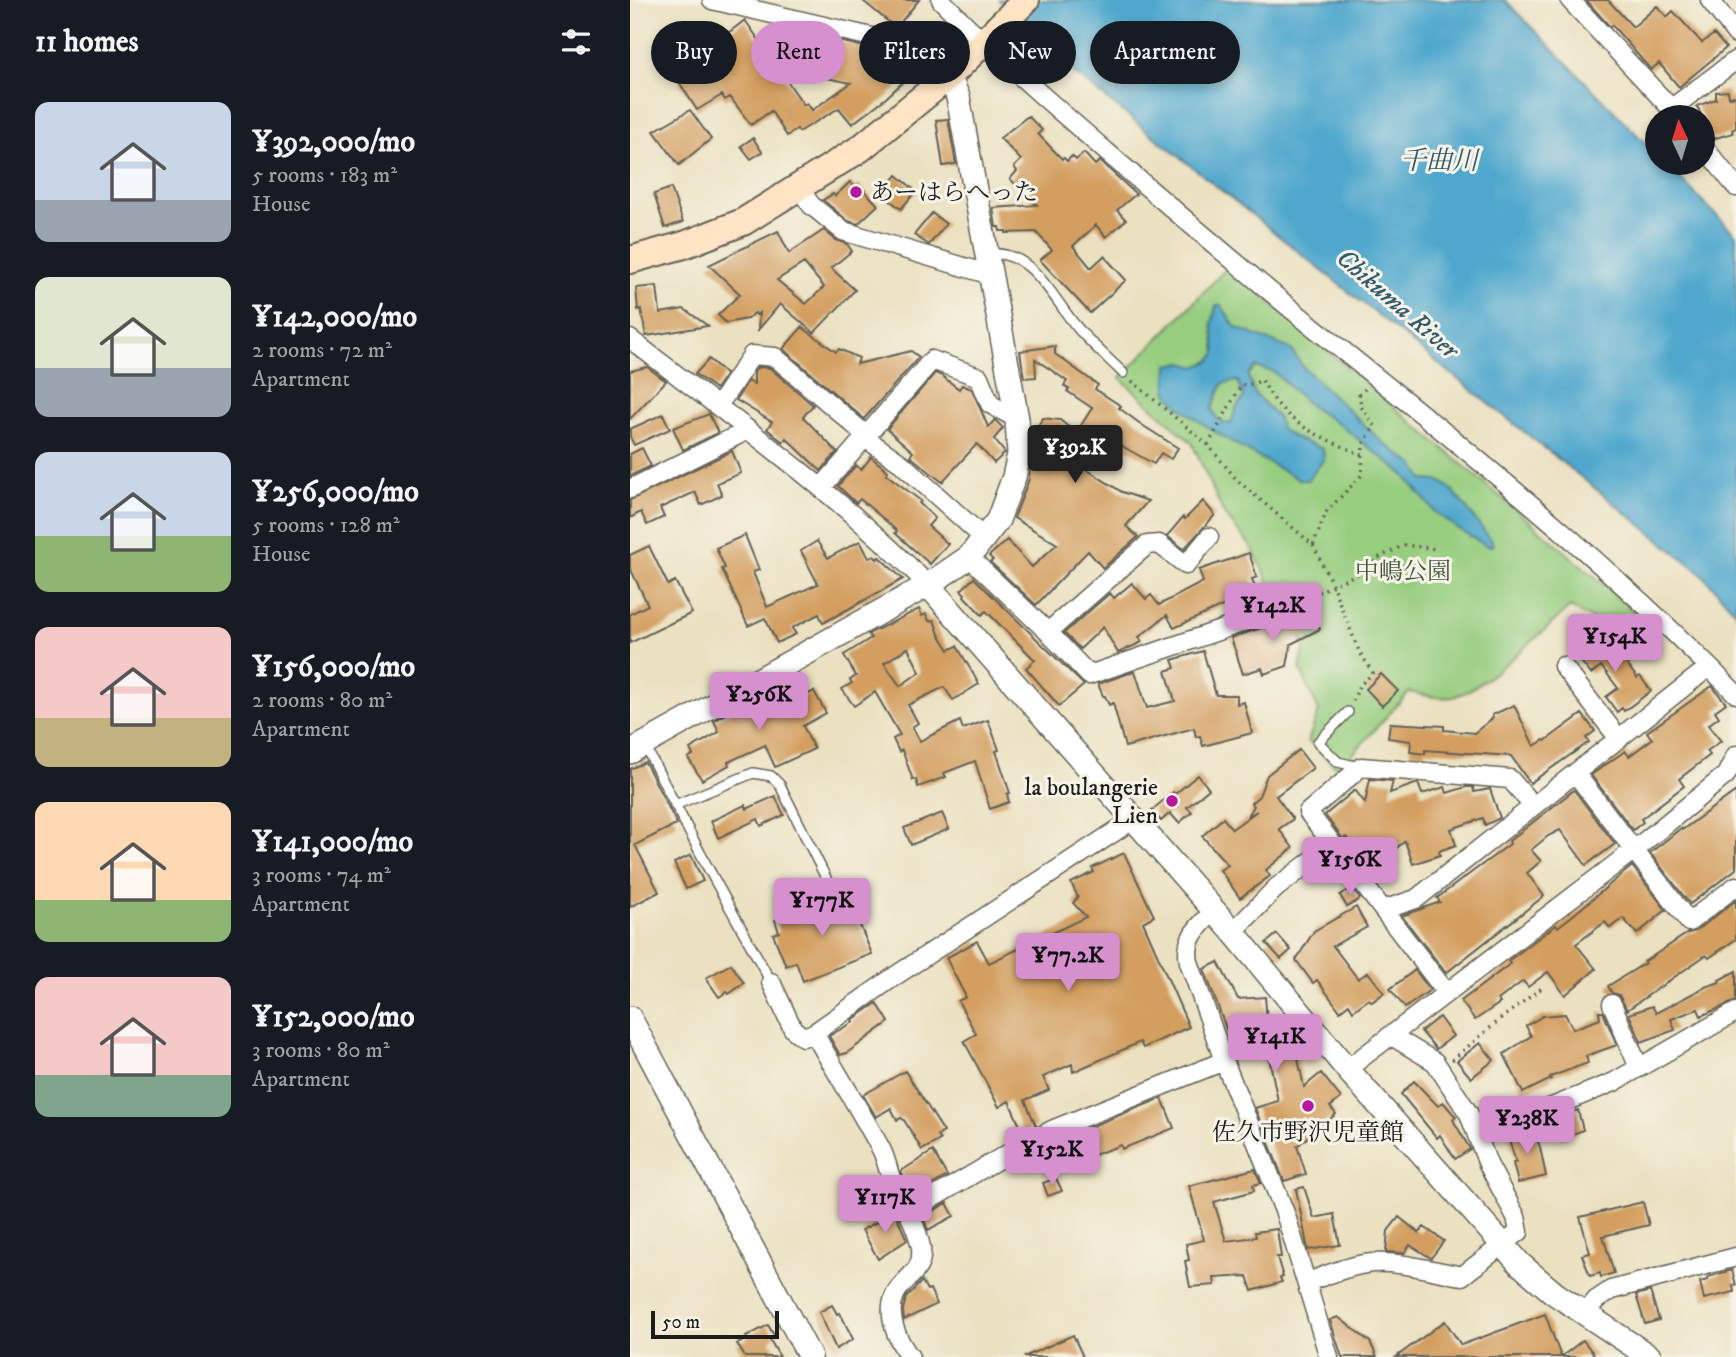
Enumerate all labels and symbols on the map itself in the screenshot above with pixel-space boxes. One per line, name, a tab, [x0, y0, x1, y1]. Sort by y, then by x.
north arrow	[1645, 105, 1715, 175]
water label: 千曲川	[1400, 145, 1481, 178]
place label: あーはらへった	[870, 178, 1038, 208]
marker: あーはらへった	[848, 184, 864, 200]
water label: Chikuma River	[1329, 242, 1466, 367]
pin: ¥392K	[1026, 426, 1124, 485]
park label: 中嶋公園	[1355, 557, 1451, 587]
pin: ¥142K	[1224, 584, 1322, 643]
pin: ¥154K	[1566, 614, 1664, 674]
pin: ¥256K	[710, 672, 808, 732]
place label: la boulangerie Lien	[1024, 773, 1158, 831]
marker: la boulangerie Lien	[1164, 793, 1180, 809]
pin: ¥156K	[1301, 838, 1399, 897]
pin: ¥177K	[773, 878, 871, 938]
pin: ¥77.2K	[1011, 934, 1125, 993]
pin: ¥141K	[1226, 1014, 1324, 1074]
pin: ¥238K	[1478, 1096, 1576, 1156]
marker: 佐久市野沢児童館	[1300, 1098, 1316, 1114]
place label: 佐久市野沢児童館	[1212, 1118, 1404, 1148]
pin: ¥152K	[1003, 1128, 1101, 1187]
pin: ¥117K	[836, 1176, 934, 1235]
scale bar	[651, 1308, 779, 1340]

